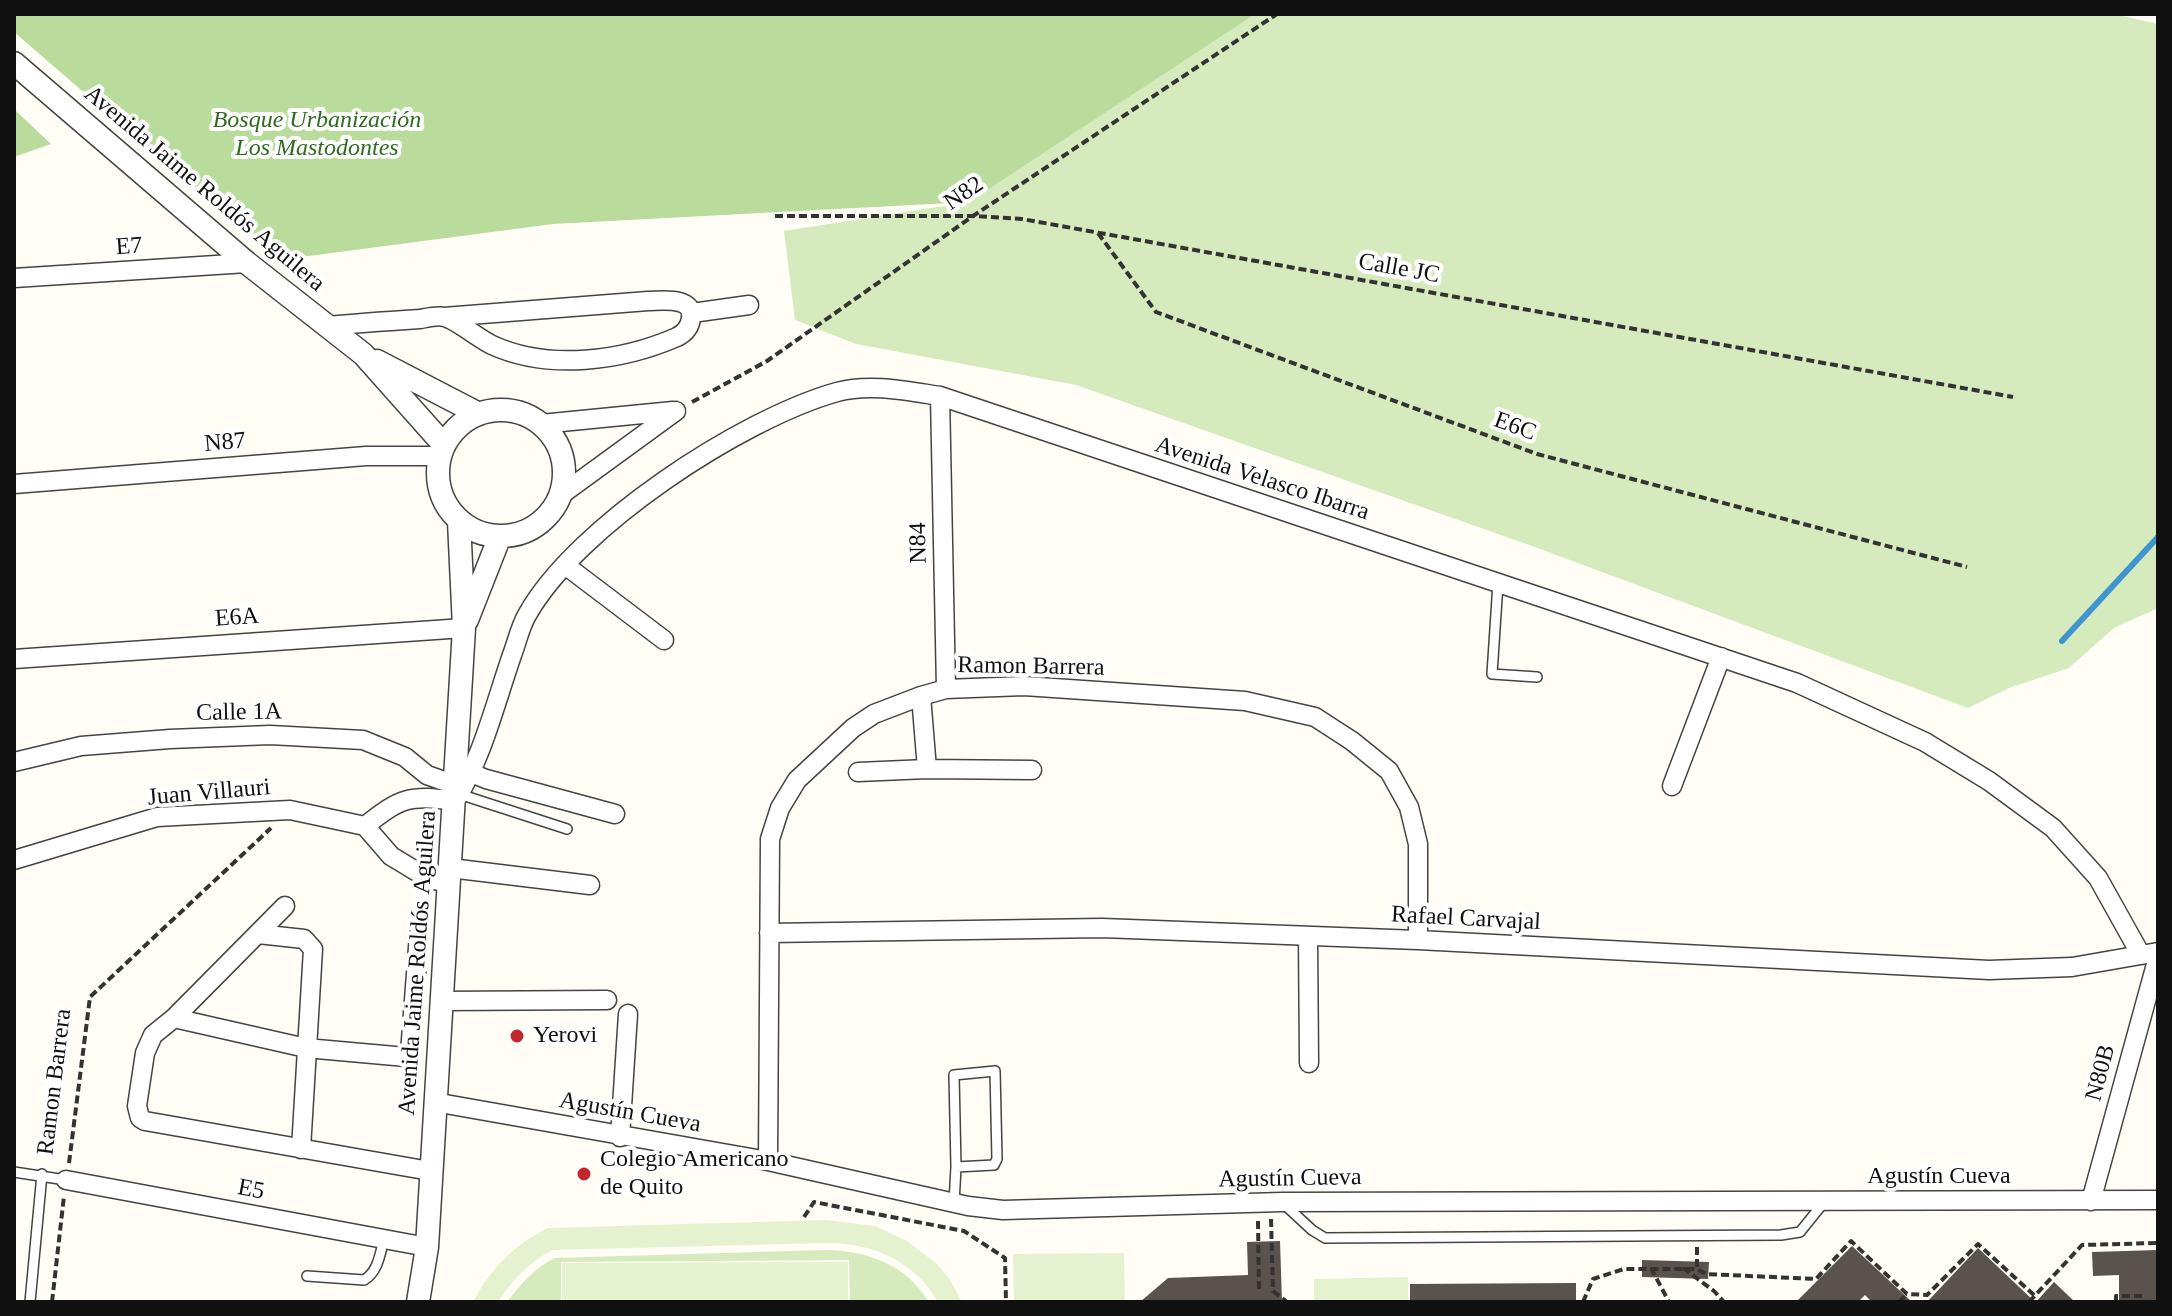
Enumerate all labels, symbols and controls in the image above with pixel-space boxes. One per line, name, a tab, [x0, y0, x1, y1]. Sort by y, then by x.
street label: Avenida Jaime Roldós Aguilera	[78, 80, 330, 298]
park label: Bosque Urbanización Los Mastodontes	[213, 107, 421, 163]
street label: N82	[939, 171, 989, 217]
street label: E7	[115, 232, 143, 262]
street label: Calle JC	[1356, 248, 1442, 290]
street label: E6C	[1490, 406, 1540, 448]
street label: N87	[203, 427, 247, 459]
street label: Avenida Velasco Ibarra	[1151, 431, 1373, 527]
street label: N84	[904, 522, 934, 564]
street label: E6A	[214, 602, 260, 634]
street label: Ramon Barrera	[957, 651, 1105, 683]
street label: Calle 1A	[196, 698, 282, 728]
street label: Juan Villauri	[146, 773, 272, 813]
street label: Avenida Jaime Roldós Aguilera	[393, 810, 443, 1116]
street label: Rafael Carvajal	[1390, 901, 1542, 937]
street label: Ramon Barrera	[32, 1007, 78, 1157]
place label: Yerovi	[533, 1022, 597, 1050]
marker: Yerovi	[508, 1027, 526, 1045]
street label: N80B	[2080, 1042, 2122, 1104]
street label: Agustín Cueva	[557, 1086, 703, 1140]
place label: Colegio Americano de Quito	[600, 1146, 789, 1202]
street label: Agustín Cueva	[1218, 1163, 1362, 1195]
street label: Agustín Cueva	[1867, 1163, 2011, 1191]
marker: Colegio Americano de Quito	[575, 1165, 593, 1183]
street label: E5	[235, 1173, 267, 1207]

